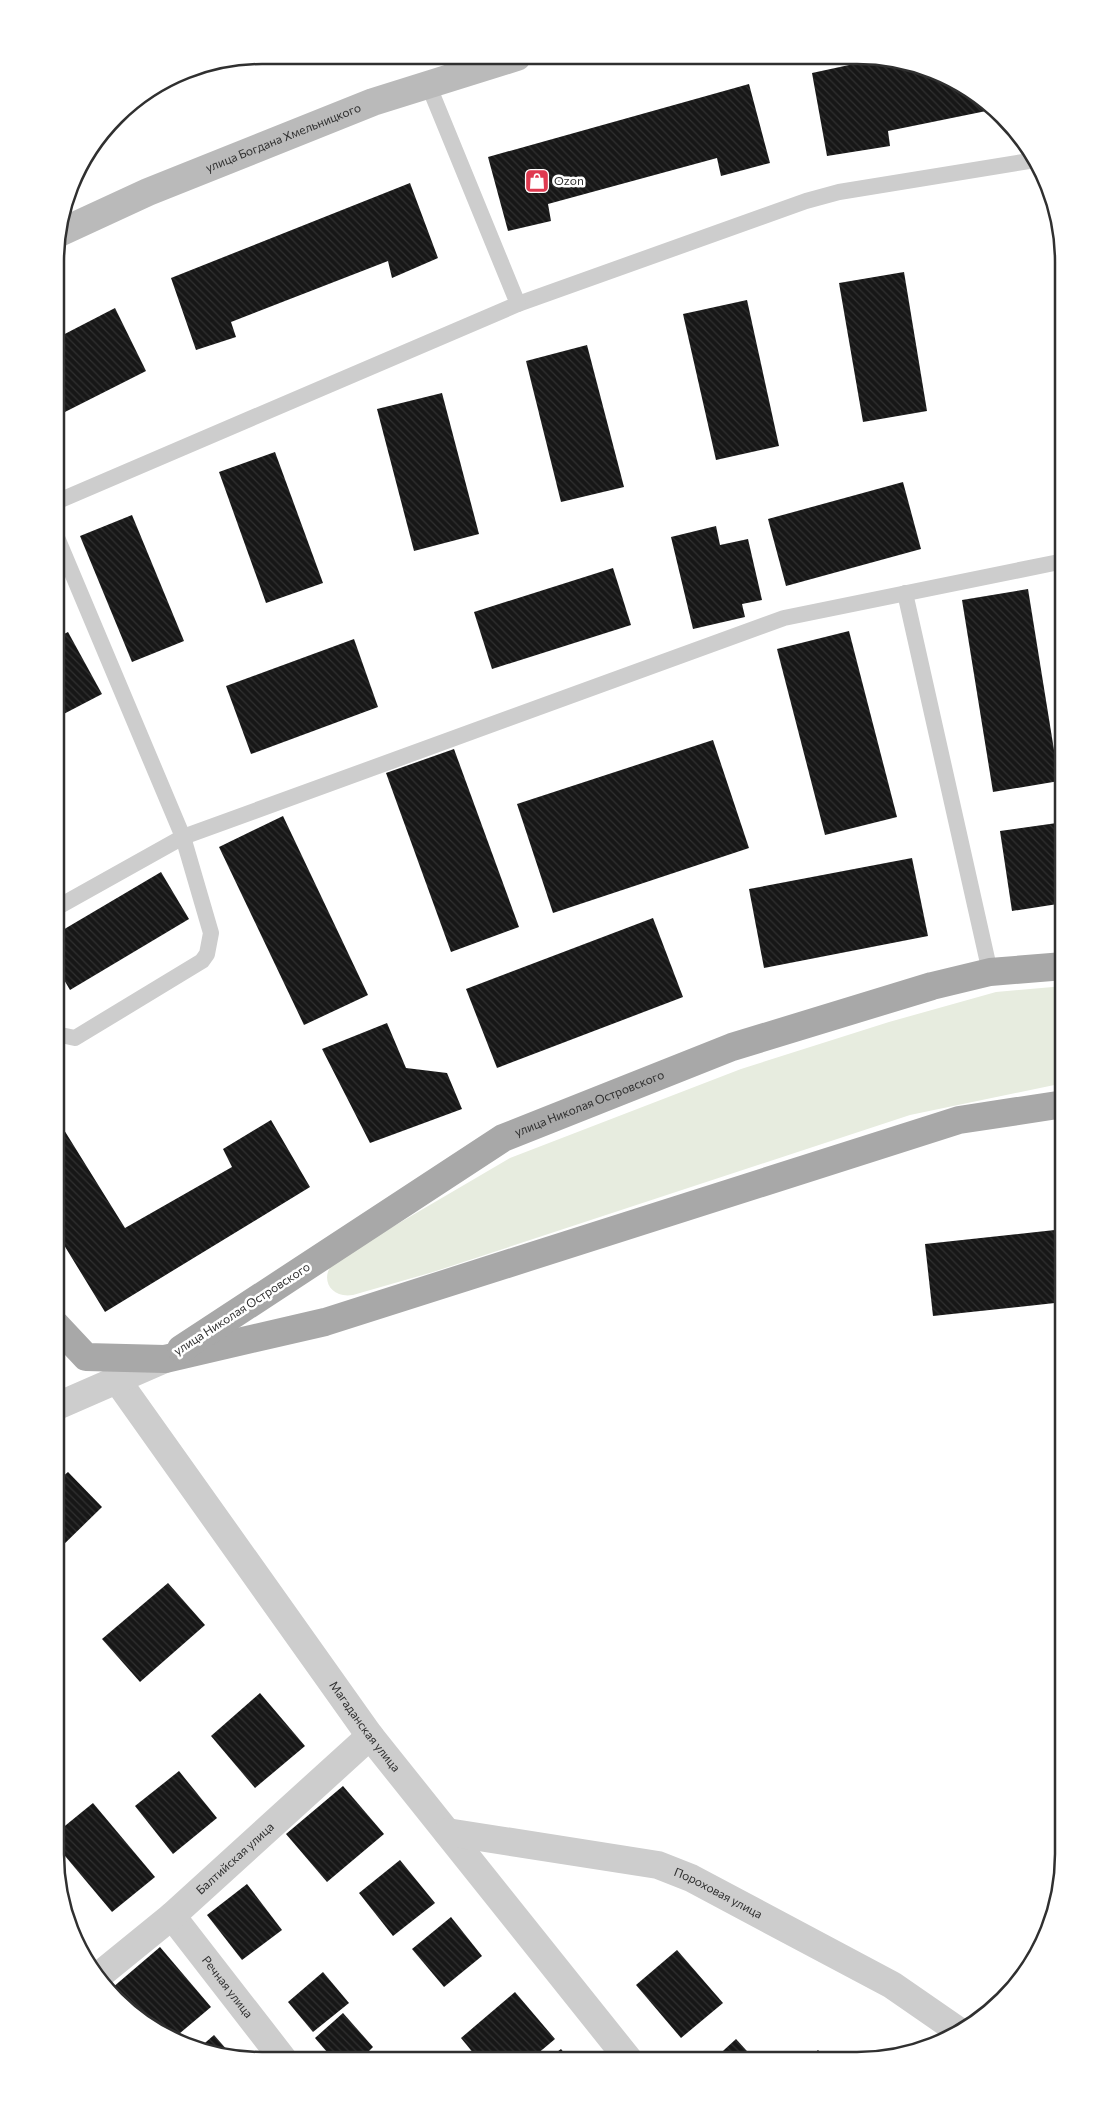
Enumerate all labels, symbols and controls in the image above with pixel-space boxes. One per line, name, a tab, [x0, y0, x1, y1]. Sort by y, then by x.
street label: улица Богдана Хмельницкого	[203, 100, 363, 174]
shop icon: Ozon	[524, 168, 550, 194]
place label: Ozon	[554, 173, 584, 187]
street label: улица Николая Островского	[512, 1067, 666, 1139]
street label: улица Николая Островского	[171, 1259, 312, 1357]
street label: Магаданская улица	[327, 1678, 404, 1774]
street label: Балтийская улица	[193, 1819, 276, 1897]
street label: Пороховая улица	[672, 1864, 765, 1921]
street label: Речная улица	[200, 1953, 256, 2020]

